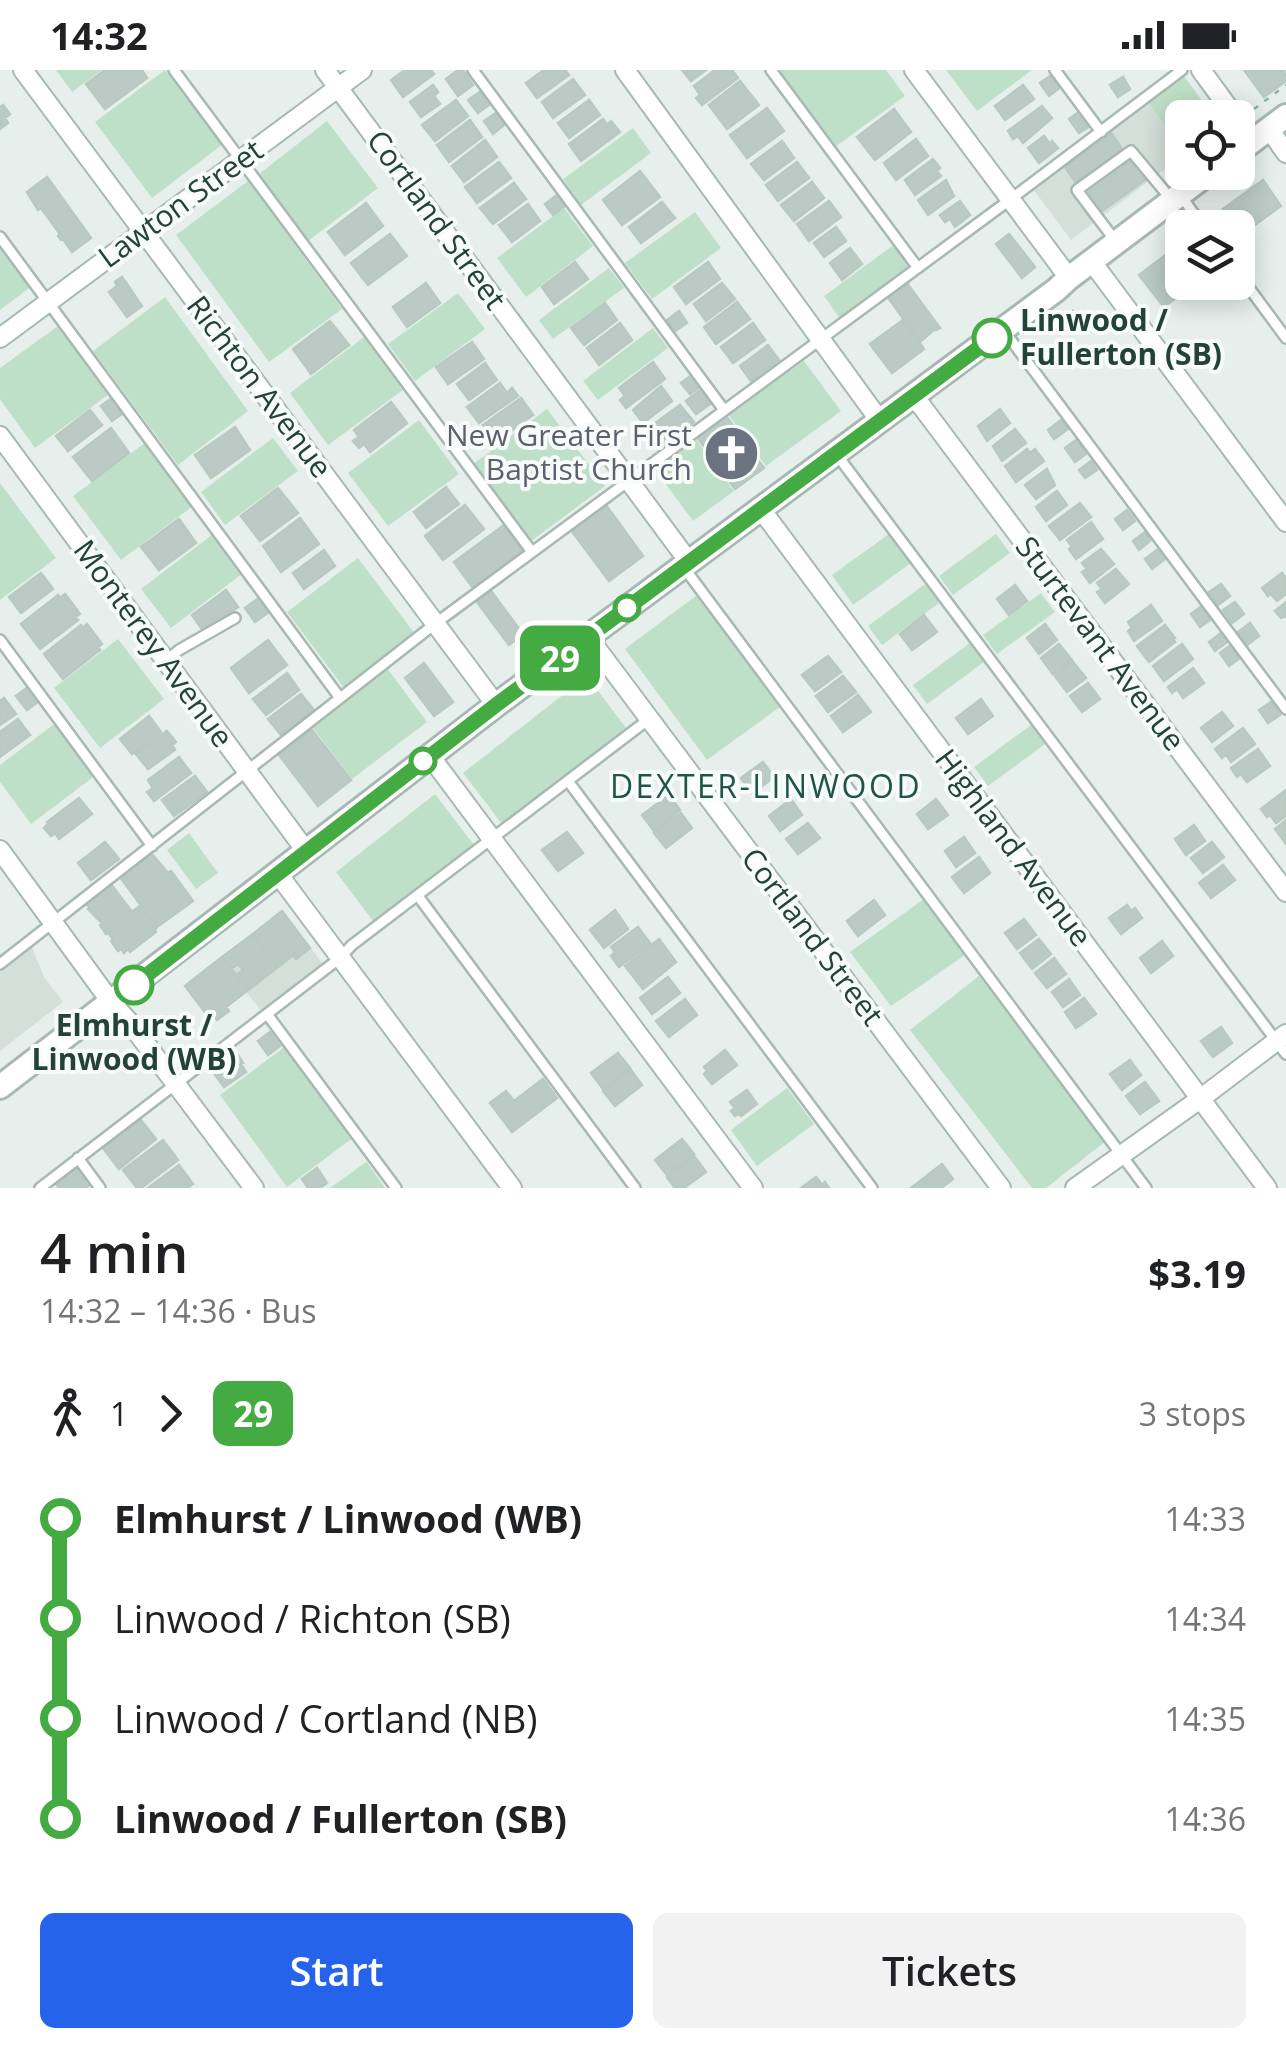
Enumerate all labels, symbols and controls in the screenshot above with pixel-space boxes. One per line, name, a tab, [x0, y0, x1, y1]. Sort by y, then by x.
text: 14:32	[50, 9, 148, 61]
map controls	[1165, 100, 1255, 300]
button: locate	[1165, 100, 1255, 190]
street label: Cortland Street	[358, 121, 516, 317]
street label: Lawton Street	[89, 129, 271, 276]
button: layers	[1165, 210, 1255, 300]
street label: Richton Avenue	[178, 287, 342, 486]
place label: Linwood / Fullerton (SB)	[1020, 299, 1222, 374]
marker: Linwood / Fullerton (SB)	[973, 319, 1011, 357]
place label: New Greater First Baptist Church	[446, 414, 692, 489]
church icon: New Greater First Baptist Church	[701, 423, 761, 483]
street label: Sturtevant Avenue	[1007, 528, 1195, 759]
street label: Monterey Avenue	[65, 531, 243, 755]
unlabelled marker	[614, 595, 640, 621]
line badge: 29	[515, 626, 605, 690]
text: 29	[540, 635, 580, 682]
street label: Highland Avenue	[926, 740, 1102, 954]
unlabelled marker	[410, 748, 436, 774]
district label: DEXTER-LINWOOD	[610, 764, 922, 807]
street label: Cortland Street	[733, 839, 894, 1033]
marker: Elmhurst / Linwood (WB)	[115, 966, 153, 1004]
place label: Elmhurst / Linwood (WB)	[32, 1004, 236, 1079]
text: 4 min	[40, 1214, 188, 1289]
text: $3.19	[1148, 1247, 1246, 1299]
text: 14:32 – 14:36 · Bus	[40, 1289, 316, 1332]
icon: walk	[40, 1386, 95, 1441]
icon: forward	[143, 1386, 198, 1441]
text: 29	[233, 1390, 273, 1437]
text: 1	[110, 1392, 128, 1435]
text: 3 stops	[1139, 1392, 1246, 1435]
text: Elmhurst / Linwood (WB)	[114, 1492, 582, 1544]
text: 14:33	[1164, 1497, 1246, 1540]
text: Linwood / Richton (SB)	[114, 1592, 511, 1644]
text: 14:34	[1164, 1597, 1246, 1640]
text: Linwood / Cortland (NB)	[114, 1692, 537, 1744]
text: 14:35	[1164, 1697, 1246, 1740]
text: Linwood / Fullerton (SB)	[114, 1792, 567, 1844]
text: 14:36	[1164, 1797, 1246, 1840]
button: Start	[40, 1913, 633, 2028]
button: Tickets	[653, 1913, 1246, 2028]

